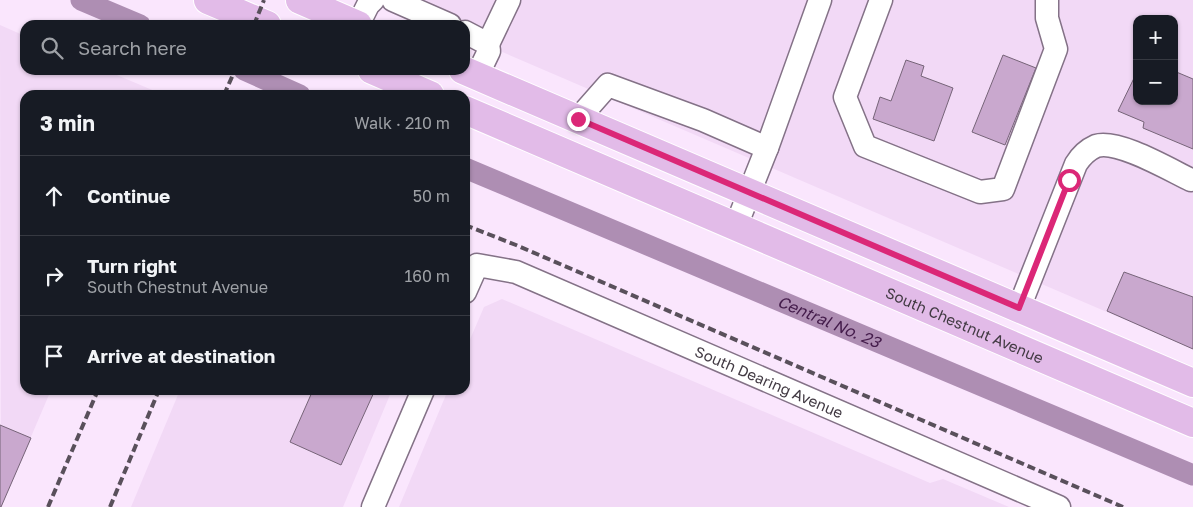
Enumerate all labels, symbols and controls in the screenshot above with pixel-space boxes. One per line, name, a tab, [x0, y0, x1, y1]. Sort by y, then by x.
map controls	[1133, 15, 1178, 105]
button: +	[1133, 15, 1178, 60]
search box	[20, 20, 470, 75]
icon: search	[38, 34, 66, 62]
text: Search here	[78, 36, 187, 59]
button: −	[1133, 60, 1178, 105]
route end	[567, 108, 590, 131]
text: 3 min	[40, 110, 95, 136]
text: Walk · 210 m	[354, 113, 450, 133]
route start	[1058, 169, 1081, 192]
icon: ahead	[40, 182, 68, 210]
text: Continue	[87, 184, 170, 207]
text: 50 m	[413, 186, 450, 206]
text: Turn right	[87, 254, 177, 277]
icon: right	[40, 262, 68, 290]
text: 160 m	[404, 266, 450, 286]
text: South Chestnut Avenue	[87, 277, 268, 297]
street label: South Chestnut Avenue	[883, 283, 1047, 367]
water label: Central No. 23	[775, 291, 885, 353]
icon: arrive	[40, 342, 68, 370]
street label: South Dearing Avenue	[692, 342, 846, 422]
text: Arrive at destination	[87, 344, 275, 367]

